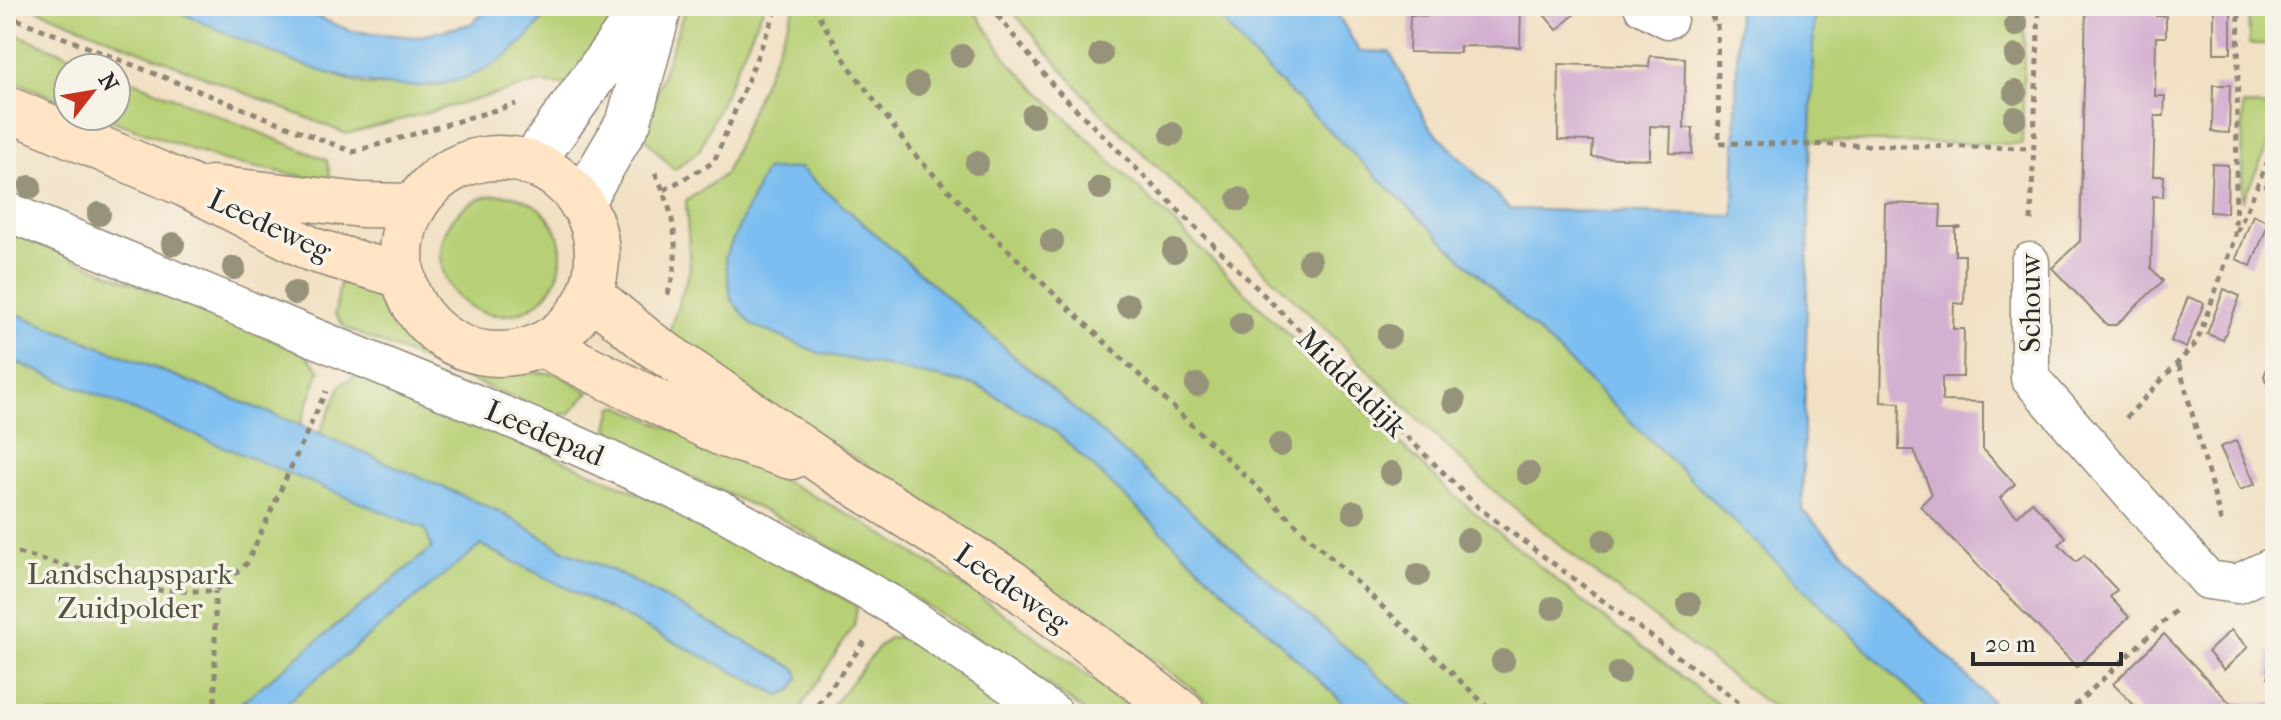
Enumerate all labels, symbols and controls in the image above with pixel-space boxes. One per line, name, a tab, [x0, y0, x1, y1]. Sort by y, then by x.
north arrow	[52, 52, 132, 132]
text: N	[93, 68, 124, 96]
street label: Leedeweg	[203, 182, 338, 269]
street label: Schouw	[2013, 253, 2048, 353]
street label: Middeldijk	[1290, 322, 1414, 446]
street label: Leedepad	[480, 393, 610, 474]
street label: Leedeweg	[948, 536, 1076, 641]
park label: Landschapspark Zuidpolder	[27, 557, 234, 626]
scale bar	[1973, 616, 2121, 666]
text: 20 m	[1985, 630, 2036, 658]

